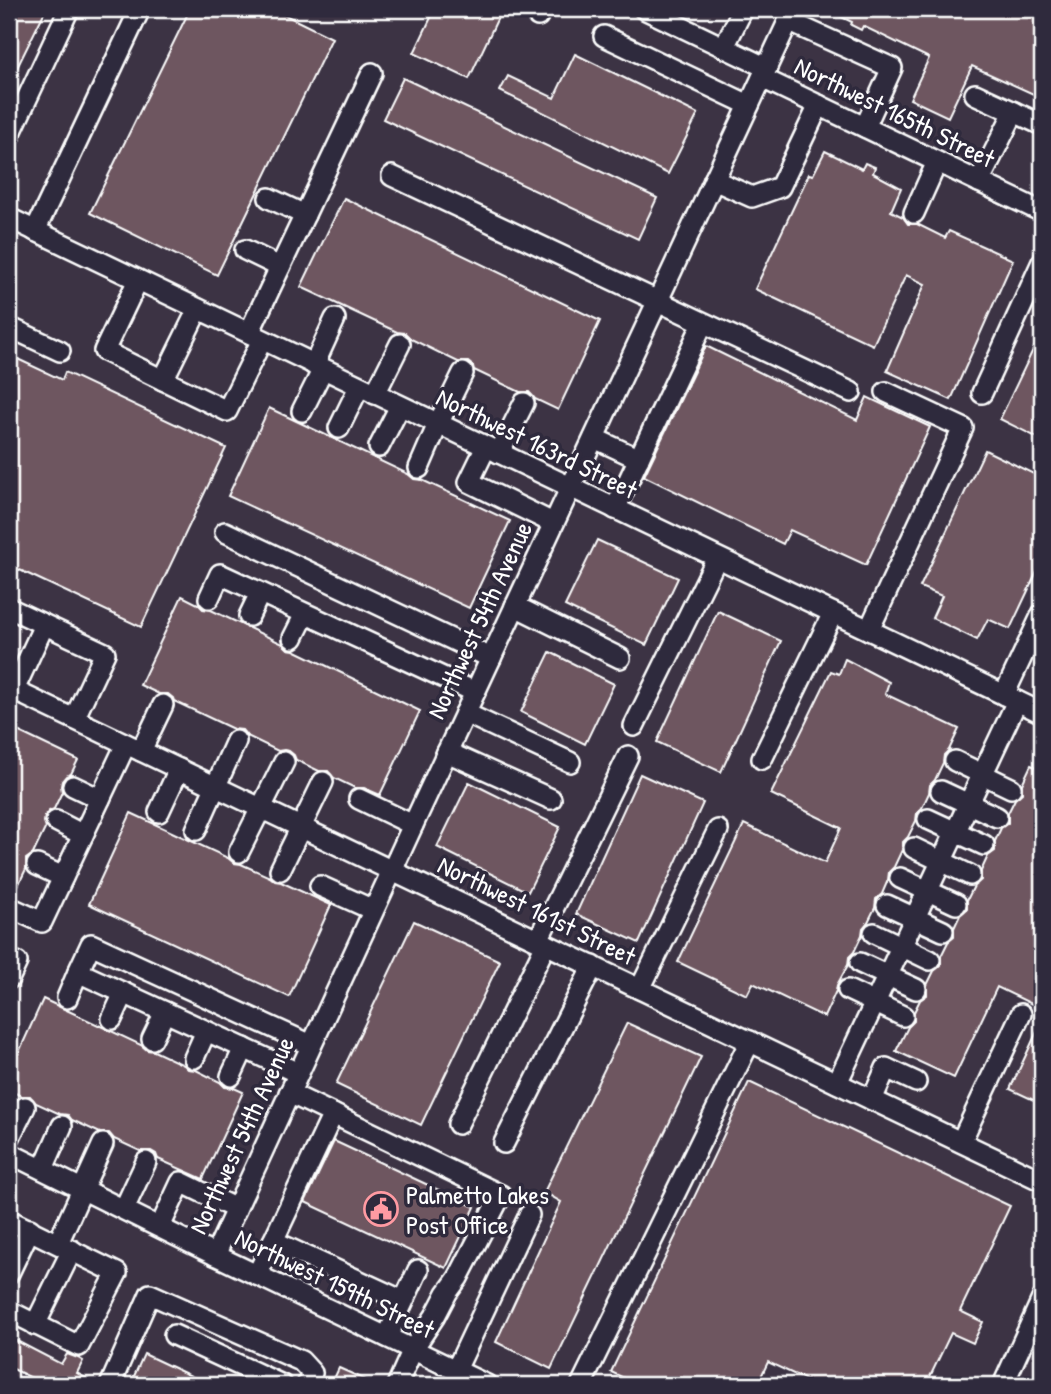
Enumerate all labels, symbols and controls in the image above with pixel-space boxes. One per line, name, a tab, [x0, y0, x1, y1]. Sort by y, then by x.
street label: Northwest 165th Street	[789, 48, 1002, 176]
street label: Northwest 163rd Street	[431, 379, 644, 507]
street label: Northwest 54th Avenue	[418, 516, 540, 724]
street label: Northwest 161st Street	[432, 847, 643, 974]
street label: Northwest 54th Avenue	[180, 1031, 302, 1239]
place label: Palmetto Lakes Post Office	[406, 1177, 549, 1242]
public building icon: Palmetto Lakes Post Office	[362, 1190, 400, 1228]
street label: Northwest 159th Street	[229, 1220, 442, 1347]

